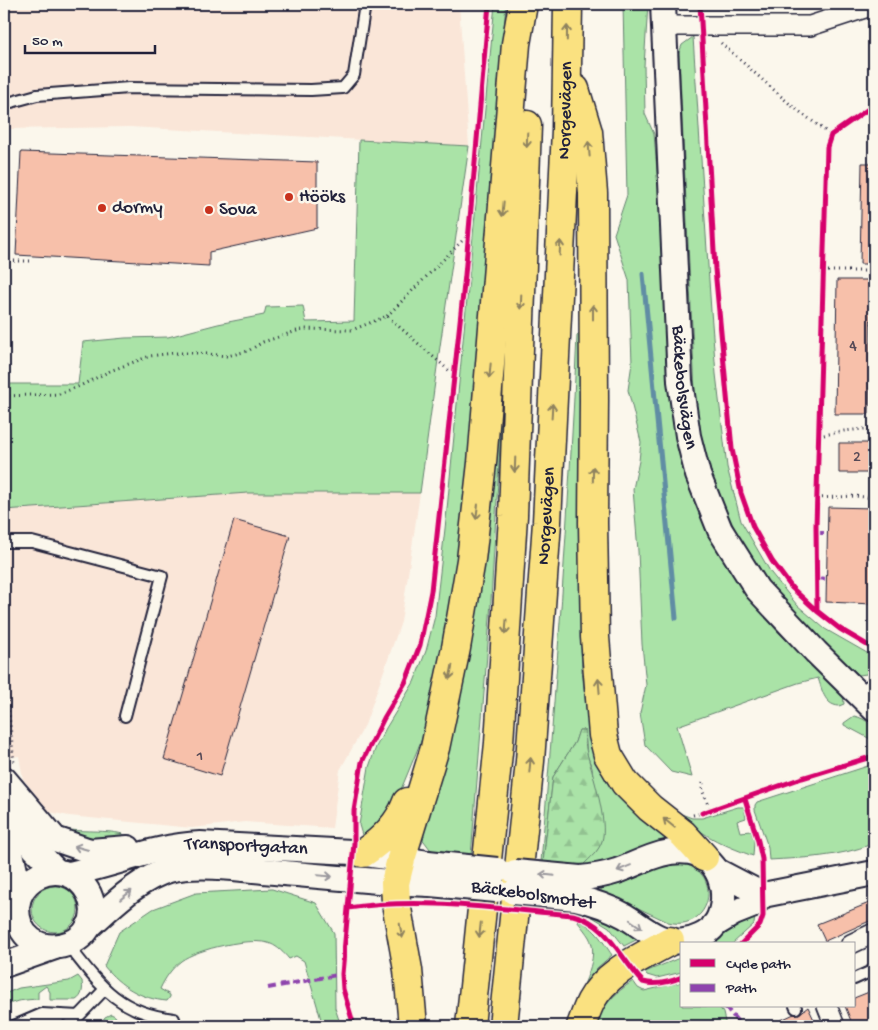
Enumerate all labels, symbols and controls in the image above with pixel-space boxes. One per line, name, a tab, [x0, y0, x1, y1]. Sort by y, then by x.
scale bar	[25, 22, 155, 54]
one-way arrow	[562, 25, 572, 42]
text: 50 m	[32, 33, 63, 51]
street label: Norgevägen	[553, 61, 579, 160]
one-way arrow	[522, 132, 532, 148]
one-way arrow	[584, 142, 594, 158]
place label: Hööks	[299, 186, 346, 209]
marker: Hööks	[283, 191, 295, 203]
place label: dormy	[112, 197, 163, 220]
place label: Sova	[219, 199, 258, 222]
one-way arrow	[498, 201, 508, 217]
marker: dormy	[96, 202, 108, 214]
marker: Sova	[203, 204, 215, 216]
one-way arrow	[555, 241, 564, 257]
one-way arrow	[516, 294, 526, 310]
one-way arrow	[589, 304, 598, 320]
street label: Bäckebolsvägen	[666, 324, 702, 452]
house number: 4	[849, 338, 857, 357]
one-way arrow	[485, 363, 495, 379]
one-way arrow	[547, 403, 556, 419]
house number: 2	[853, 449, 861, 468]
one-way arrow	[510, 456, 520, 472]
street label: Norgevägen	[532, 466, 561, 566]
one-way arrow	[589, 466, 598, 482]
one-way arrow	[471, 504, 481, 520]
one-way arrow	[502, 619, 511, 635]
one-way arrow	[446, 664, 455, 680]
one-way arrow	[594, 678, 603, 694]
house number: 1	[196, 748, 203, 767]
one-way arrow	[525, 757, 534, 773]
one-way arrow	[663, 818, 676, 829]
street label: Transportgatan	[183, 832, 308, 861]
one-way arrow	[74, 843, 90, 852]
one-way arrow	[617, 864, 633, 873]
one-way arrow	[540, 870, 556, 880]
one-way arrow	[317, 871, 333, 880]
street label: Bäckebolsmotet	[469, 876, 599, 916]
one-way arrow	[119, 890, 132, 901]
one-way arrow	[629, 919, 643, 929]
one-way arrow	[475, 921, 485, 937]
one-way arrow	[397, 923, 406, 939]
legend	[680, 942, 856, 1008]
text: Cycle path	[726, 956, 791, 974]
text: Path	[725, 980, 757, 998]

